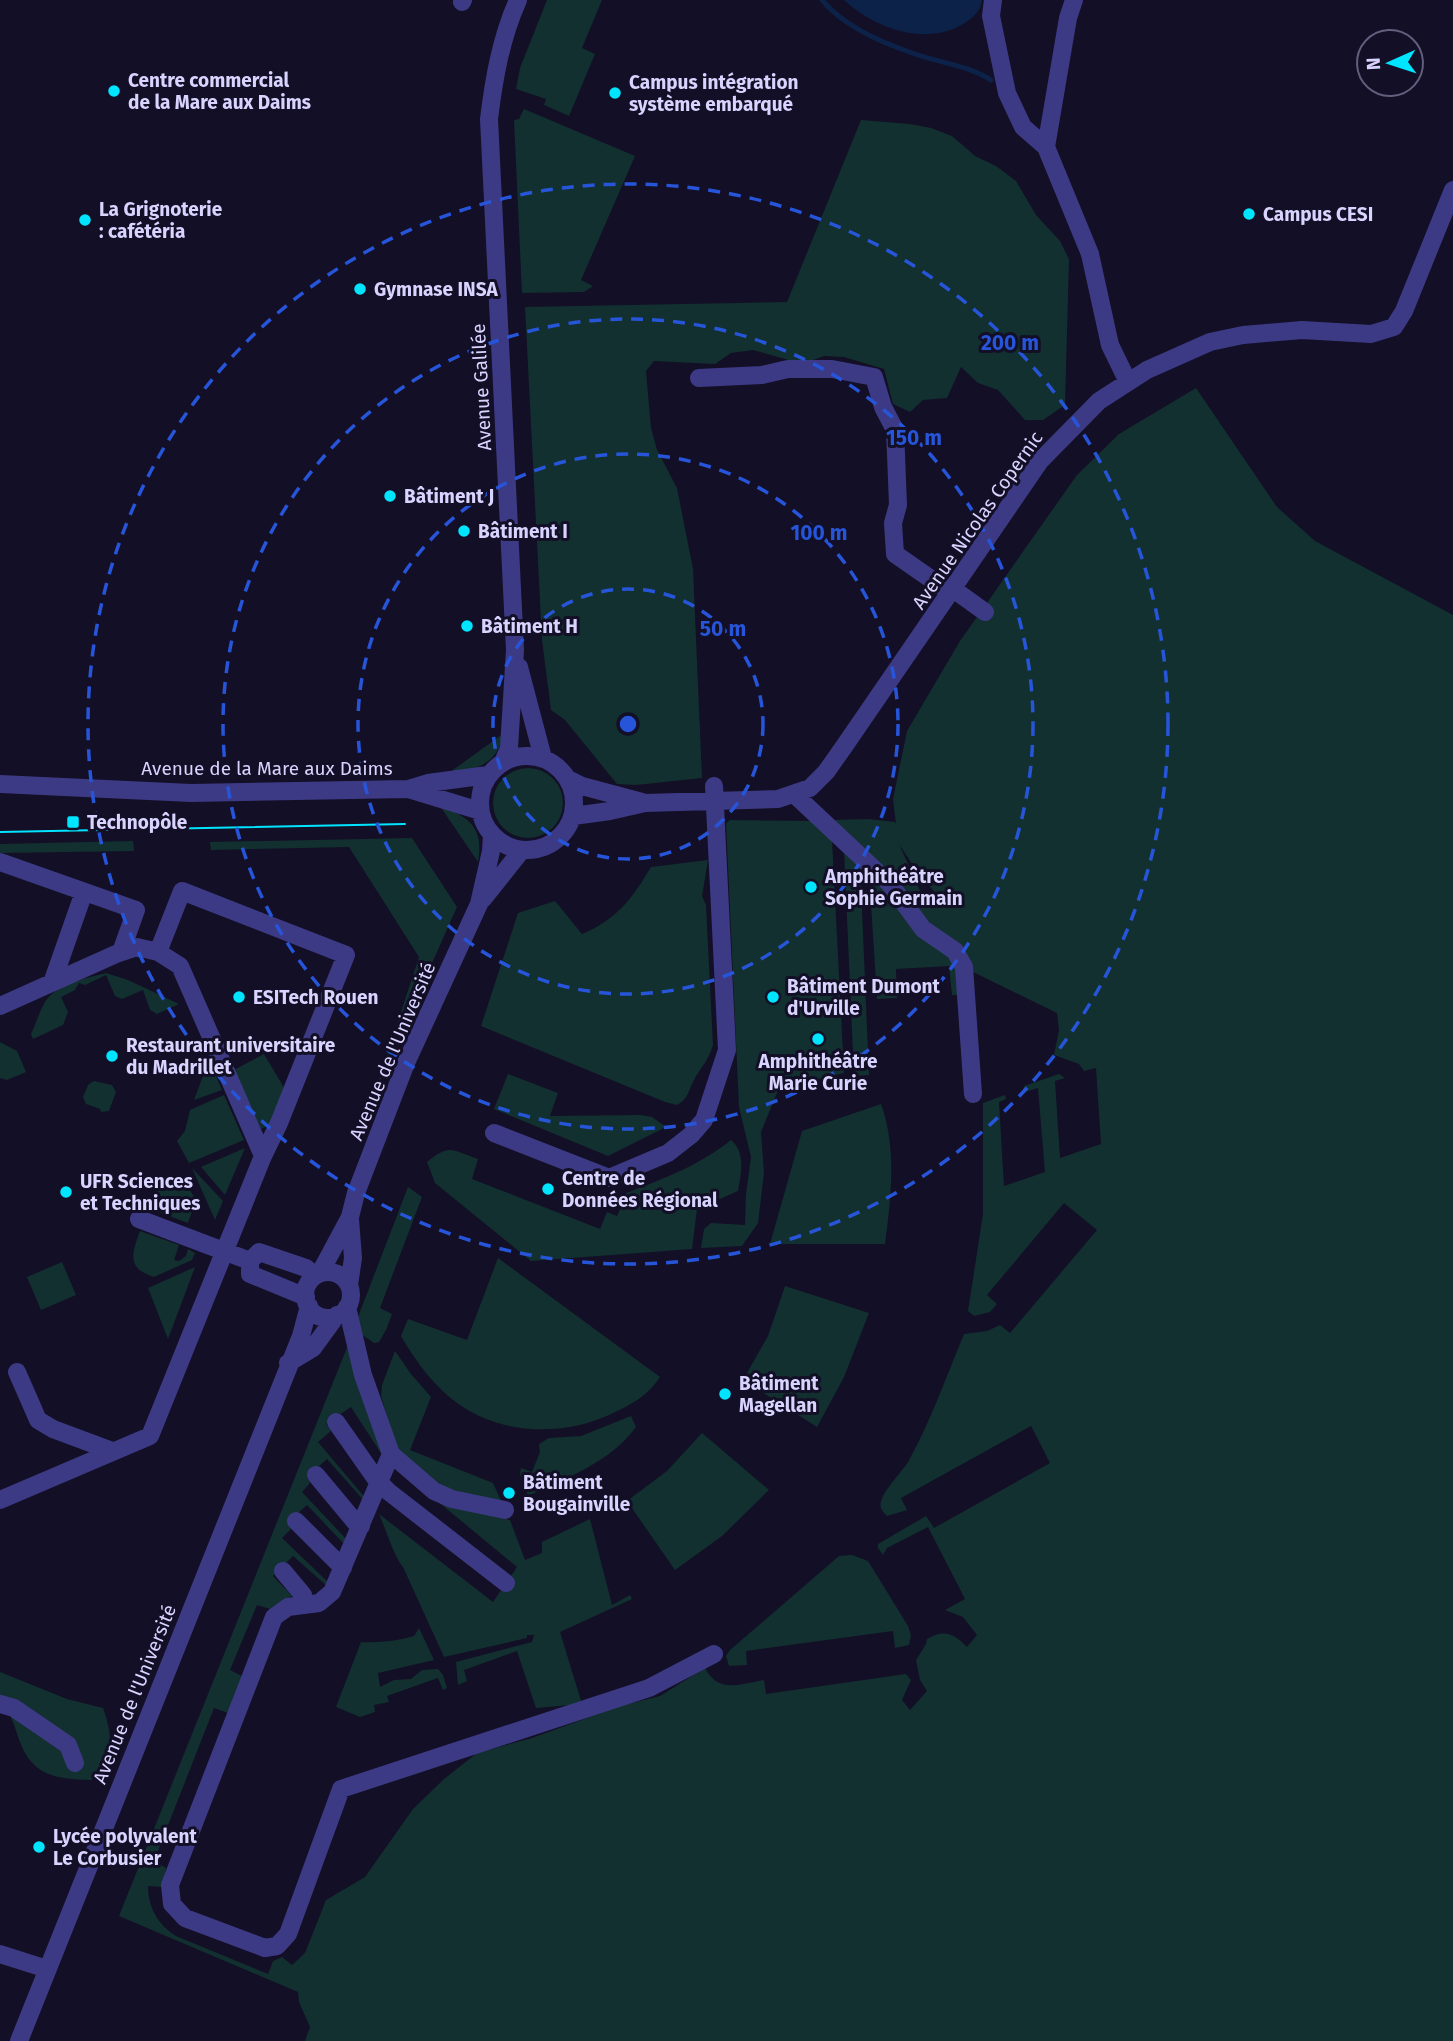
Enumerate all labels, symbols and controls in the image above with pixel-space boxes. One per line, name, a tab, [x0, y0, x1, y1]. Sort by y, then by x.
north arrow	[1355, 28, 1425, 98]
text: N	[1362, 57, 1385, 71]
place label: Centre commercial de la Mare aux Daims	[128, 69, 311, 114]
place label: Campus intégration système embarqué	[629, 71, 798, 116]
marker: Centre commercial de la Mare aux Daims	[106, 83, 122, 99]
marker: Campus intégration système embarqué	[607, 85, 623, 101]
place label: La Grignoterie : cafétéria	[99, 198, 222, 243]
place label: Campus CESI	[1263, 203, 1373, 226]
marker: Campus CESI	[1241, 206, 1257, 222]
marker: La Grignoterie : cafétéria	[77, 212, 93, 228]
place label: Gymnase INSA	[374, 278, 498, 301]
marker: Gymnase INSA	[352, 281, 368, 297]
street label: Avenue Galilée	[467, 323, 496, 451]
text: 200 m	[981, 330, 1039, 356]
text: 150 m	[886, 425, 942, 451]
street label: Avenue Nicolas Copernic	[907, 427, 1048, 614]
place label: Bâtiment J	[404, 485, 494, 508]
marker: Bâtiment J	[382, 488, 398, 504]
place label: Bâtiment I	[478, 520, 568, 543]
text: 100 m	[790, 520, 848, 546]
marker: Bâtiment I	[456, 523, 472, 539]
place label: Bâtiment H	[481, 615, 578, 638]
text: 50 m	[700, 616, 746, 642]
marker: Bâtiment H	[459, 618, 475, 634]
centre of rings	[616, 712, 640, 736]
street label: Avenue de la Mare aux Daims	[141, 757, 393, 780]
place label: Technopôle	[87, 811, 187, 834]
marker: Technopôle	[65, 814, 81, 830]
place label: Amphithéâtre Sophie Germain	[824, 865, 963, 910]
marker: Amphithéâtre Sophie Germain	[803, 879, 819, 895]
street label: Avenue de l'Université	[345, 959, 440, 1144]
place label: Bâtiment Dumont d'Urville	[787, 975, 941, 1020]
place label: ESITech Rouen	[253, 986, 378, 1009]
marker: ESITech Rouen	[231, 989, 247, 1005]
marker: Bâtiment Dumont d'Urville	[765, 989, 781, 1005]
marker: Amphithéâtre Marie Curie	[810, 1031, 826, 1047]
place label: Restaurant universitaire du Madrillet	[126, 1034, 335, 1079]
marker: Restaurant universitaire du Madrillet	[104, 1048, 120, 1064]
place label: Amphithéâtre Marie Curie	[758, 1050, 877, 1095]
place label: Centre de Données Régional	[562, 1167, 718, 1212]
place label: UFR Sciences et Techniques	[80, 1170, 200, 1215]
marker: Centre de Données Régional	[540, 1181, 556, 1197]
marker: UFR Sciences et Techniques	[58, 1184, 74, 1200]
place label: Bâtiment Magellan	[739, 1372, 819, 1417]
marker: Bâtiment Magellan	[717, 1386, 733, 1402]
place label: Bâtiment Bougainville	[523, 1471, 630, 1516]
marker: Bâtiment Bougainville	[501, 1485, 517, 1501]
street label: Avenue de l'Université	[88, 1601, 181, 1787]
place label: Lycée polyvalent Le Corbusier	[53, 1825, 197, 1870]
marker: Lycée polyvalent Le Corbusier	[31, 1839, 47, 1855]

